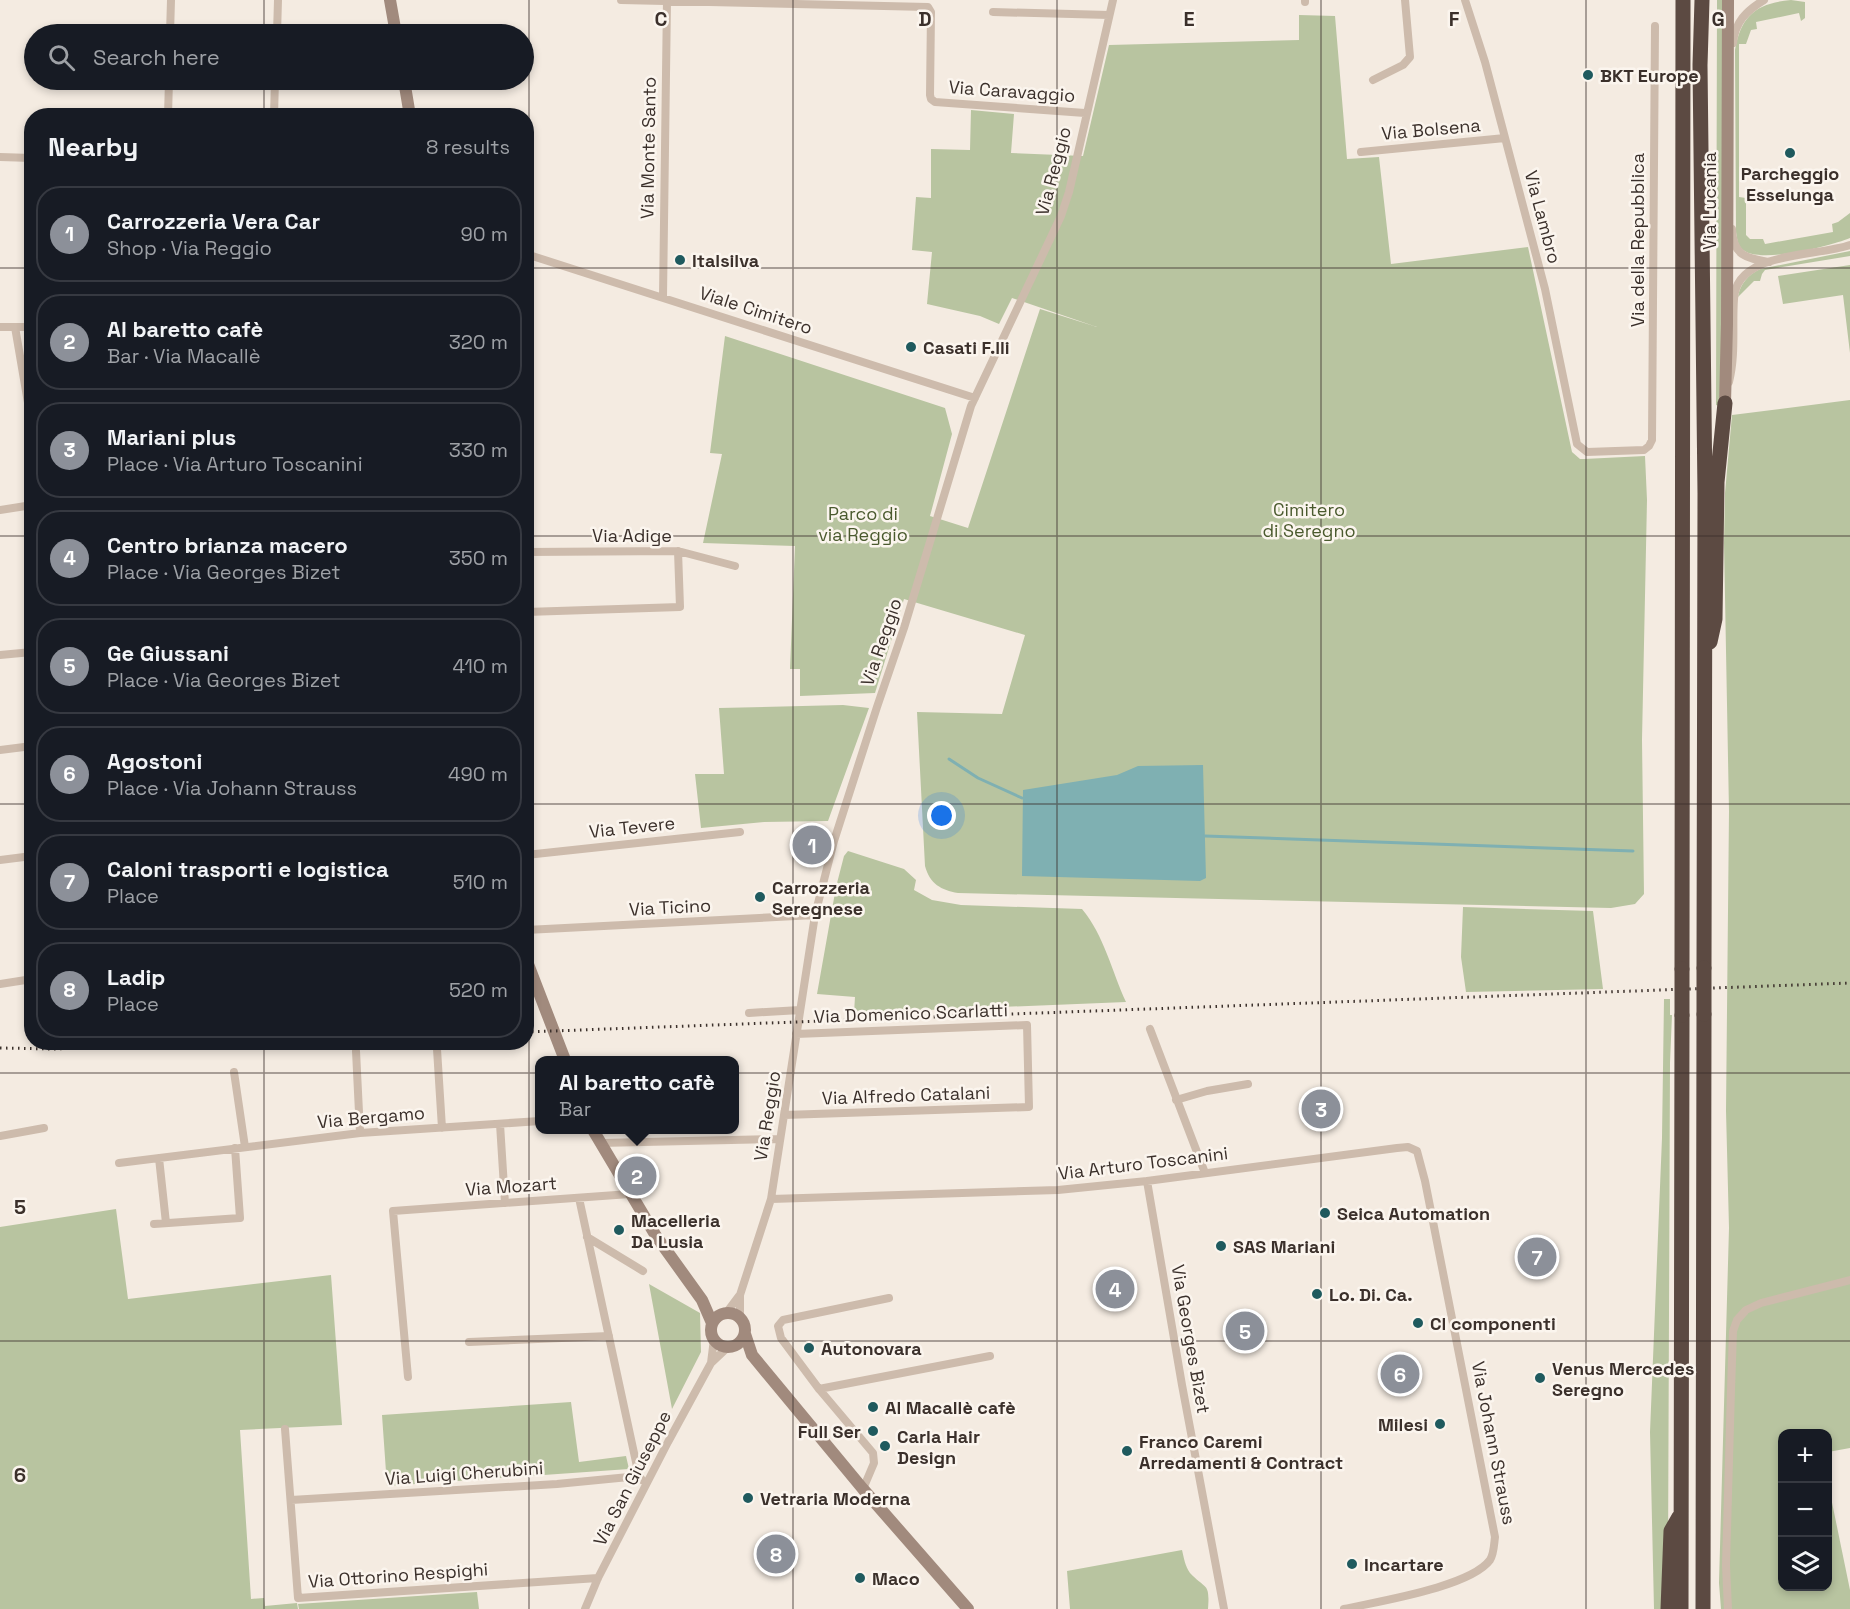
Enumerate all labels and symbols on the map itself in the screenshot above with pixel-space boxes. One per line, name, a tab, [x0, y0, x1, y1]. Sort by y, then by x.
text: C	[655, 6, 668, 32]
text: D	[918, 6, 932, 32]
text: E	[1183, 6, 1195, 32]
text: F	[1449, 6, 1460, 32]
text: G	[1711, 6, 1725, 32]
place label: BKT Europe	[1600, 64, 1699, 87]
marker: BKT Europe	[1581, 68, 1595, 82]
street label: Via Caravaggio	[948, 75, 1076, 107]
street label: Via Monte Santo	[635, 77, 661, 219]
street label: Via Bolsena	[1380, 113, 1482, 145]
street label: Via Reggio	[1030, 124, 1076, 218]
marker: Parcheggio Esselunga	[1783, 146, 1797, 160]
street label: Via Lucania	[1698, 152, 1721, 250]
street label: Via della Repubblica	[1626, 153, 1649, 327]
place label: Parcheggio Esselunga	[1741, 162, 1839, 206]
street label: Via Lambro	[1520, 168, 1566, 266]
place label: Italsilva	[692, 249, 760, 272]
marker: Italsilva	[673, 253, 687, 267]
street label: Viale Cimitero	[696, 281, 816, 339]
place label: Casati F.lli	[923, 336, 1010, 359]
marker: Casati F.lli	[904, 340, 918, 354]
park label: Cimitero di Seregno	[1262, 498, 1356, 542]
park label: Parco di via Reggio	[818, 502, 908, 546]
street label: Via Adige	[592, 524, 672, 547]
street label: Via Reggio	[855, 595, 907, 689]
your location	[927, 801, 956, 830]
street label: Via Tevere	[588, 811, 676, 843]
pin: 1	[792, 822, 832, 868]
place label: Carrozzeria Seregnese	[772, 876, 871, 920]
marker: Carrozzeria Seregnese	[753, 890, 767, 904]
street label: Via Ticino	[628, 893, 712, 921]
street label: Via Domenico Scarlatti	[814, 998, 1008, 1028]
street label: Via Reggio	[749, 1069, 785, 1163]
street label: Via Alfredo Catalani	[821, 1081, 991, 1109]
pin: 3	[1302, 1086, 1340, 1132]
street label: Via Bergamo	[316, 1101, 426, 1133]
street label: Via Arturo Toscanini	[1057, 1141, 1229, 1185]
pin: 2	[618, 1154, 656, 1198]
street label: Via Mozart	[464, 1171, 558, 1201]
text: 5	[14, 1194, 26, 1220]
place label: Seica Automation	[1337, 1202, 1490, 1225]
marker: Seica Automation	[1318, 1206, 1332, 1220]
place label: Macelleria Da Lusia	[631, 1209, 721, 1253]
marker: Macelleria Da Lusia	[612, 1223, 626, 1237]
pin: 7	[1518, 1234, 1556, 1280]
place label: SAS Mariani	[1233, 1235, 1335, 1258]
marker: SAS Mariani	[1214, 1239, 1228, 1253]
street label: Via Georges Bizet	[1167, 1263, 1215, 1415]
pin: 4	[1096, 1266, 1134, 1312]
place label: Lo. Di. Ca.	[1329, 1283, 1413, 1306]
marker: Lo. Di. Ca.	[1310, 1287, 1324, 1301]
pin: 5	[1226, 1308, 1264, 1354]
place label: Cl componenti	[1430, 1312, 1556, 1335]
marker: Cl componenti	[1411, 1316, 1425, 1330]
place label: Autonovara	[821, 1337, 922, 1360]
marker: Autonovara	[802, 1341, 816, 1355]
pin: 6	[1380, 1352, 1420, 1396]
place label: Venus Mercedes Seregno	[1552, 1357, 1694, 1401]
street label: Via Johann Strauss	[1467, 1359, 1521, 1527]
marker: Venus Mercedes Seregno	[1533, 1371, 1547, 1385]
place label: Al Macallè cafè	[885, 1396, 1016, 1419]
marker: Al Macallè cafè	[866, 1400, 880, 1414]
street label: Via San Giuseppe	[588, 1406, 676, 1550]
place label: Milesi	[1378, 1413, 1428, 1436]
marker: Milesi	[1433, 1417, 1447, 1431]
place label: Full Ser	[798, 1420, 861, 1443]
marker: Full Ser	[866, 1424, 880, 1438]
place label: Carla Hair Design	[897, 1425, 980, 1469]
place label: Franco Caremi Arredamenti & Contract	[1139, 1430, 1343, 1474]
marker: Carla Hair Design	[878, 1439, 892, 1453]
marker: Franco Caremi Arredamenti & Contract	[1120, 1444, 1134, 1458]
street label: Via Luigi Cherubini	[384, 1456, 544, 1490]
text: 6	[14, 1462, 26, 1488]
place label: Vetraria Moderna	[760, 1487, 911, 1510]
marker: Vetraria Moderna	[741, 1491, 755, 1505]
pin: 8	[756, 1532, 796, 1576]
place label: Incartare	[1364, 1553, 1444, 1576]
street label: Via Ottorino Respighi	[307, 1557, 489, 1593]
marker: Incartare	[1345, 1557, 1359, 1571]
place label: Maco	[872, 1567, 920, 1590]
marker: Maco	[853, 1571, 867, 1585]

